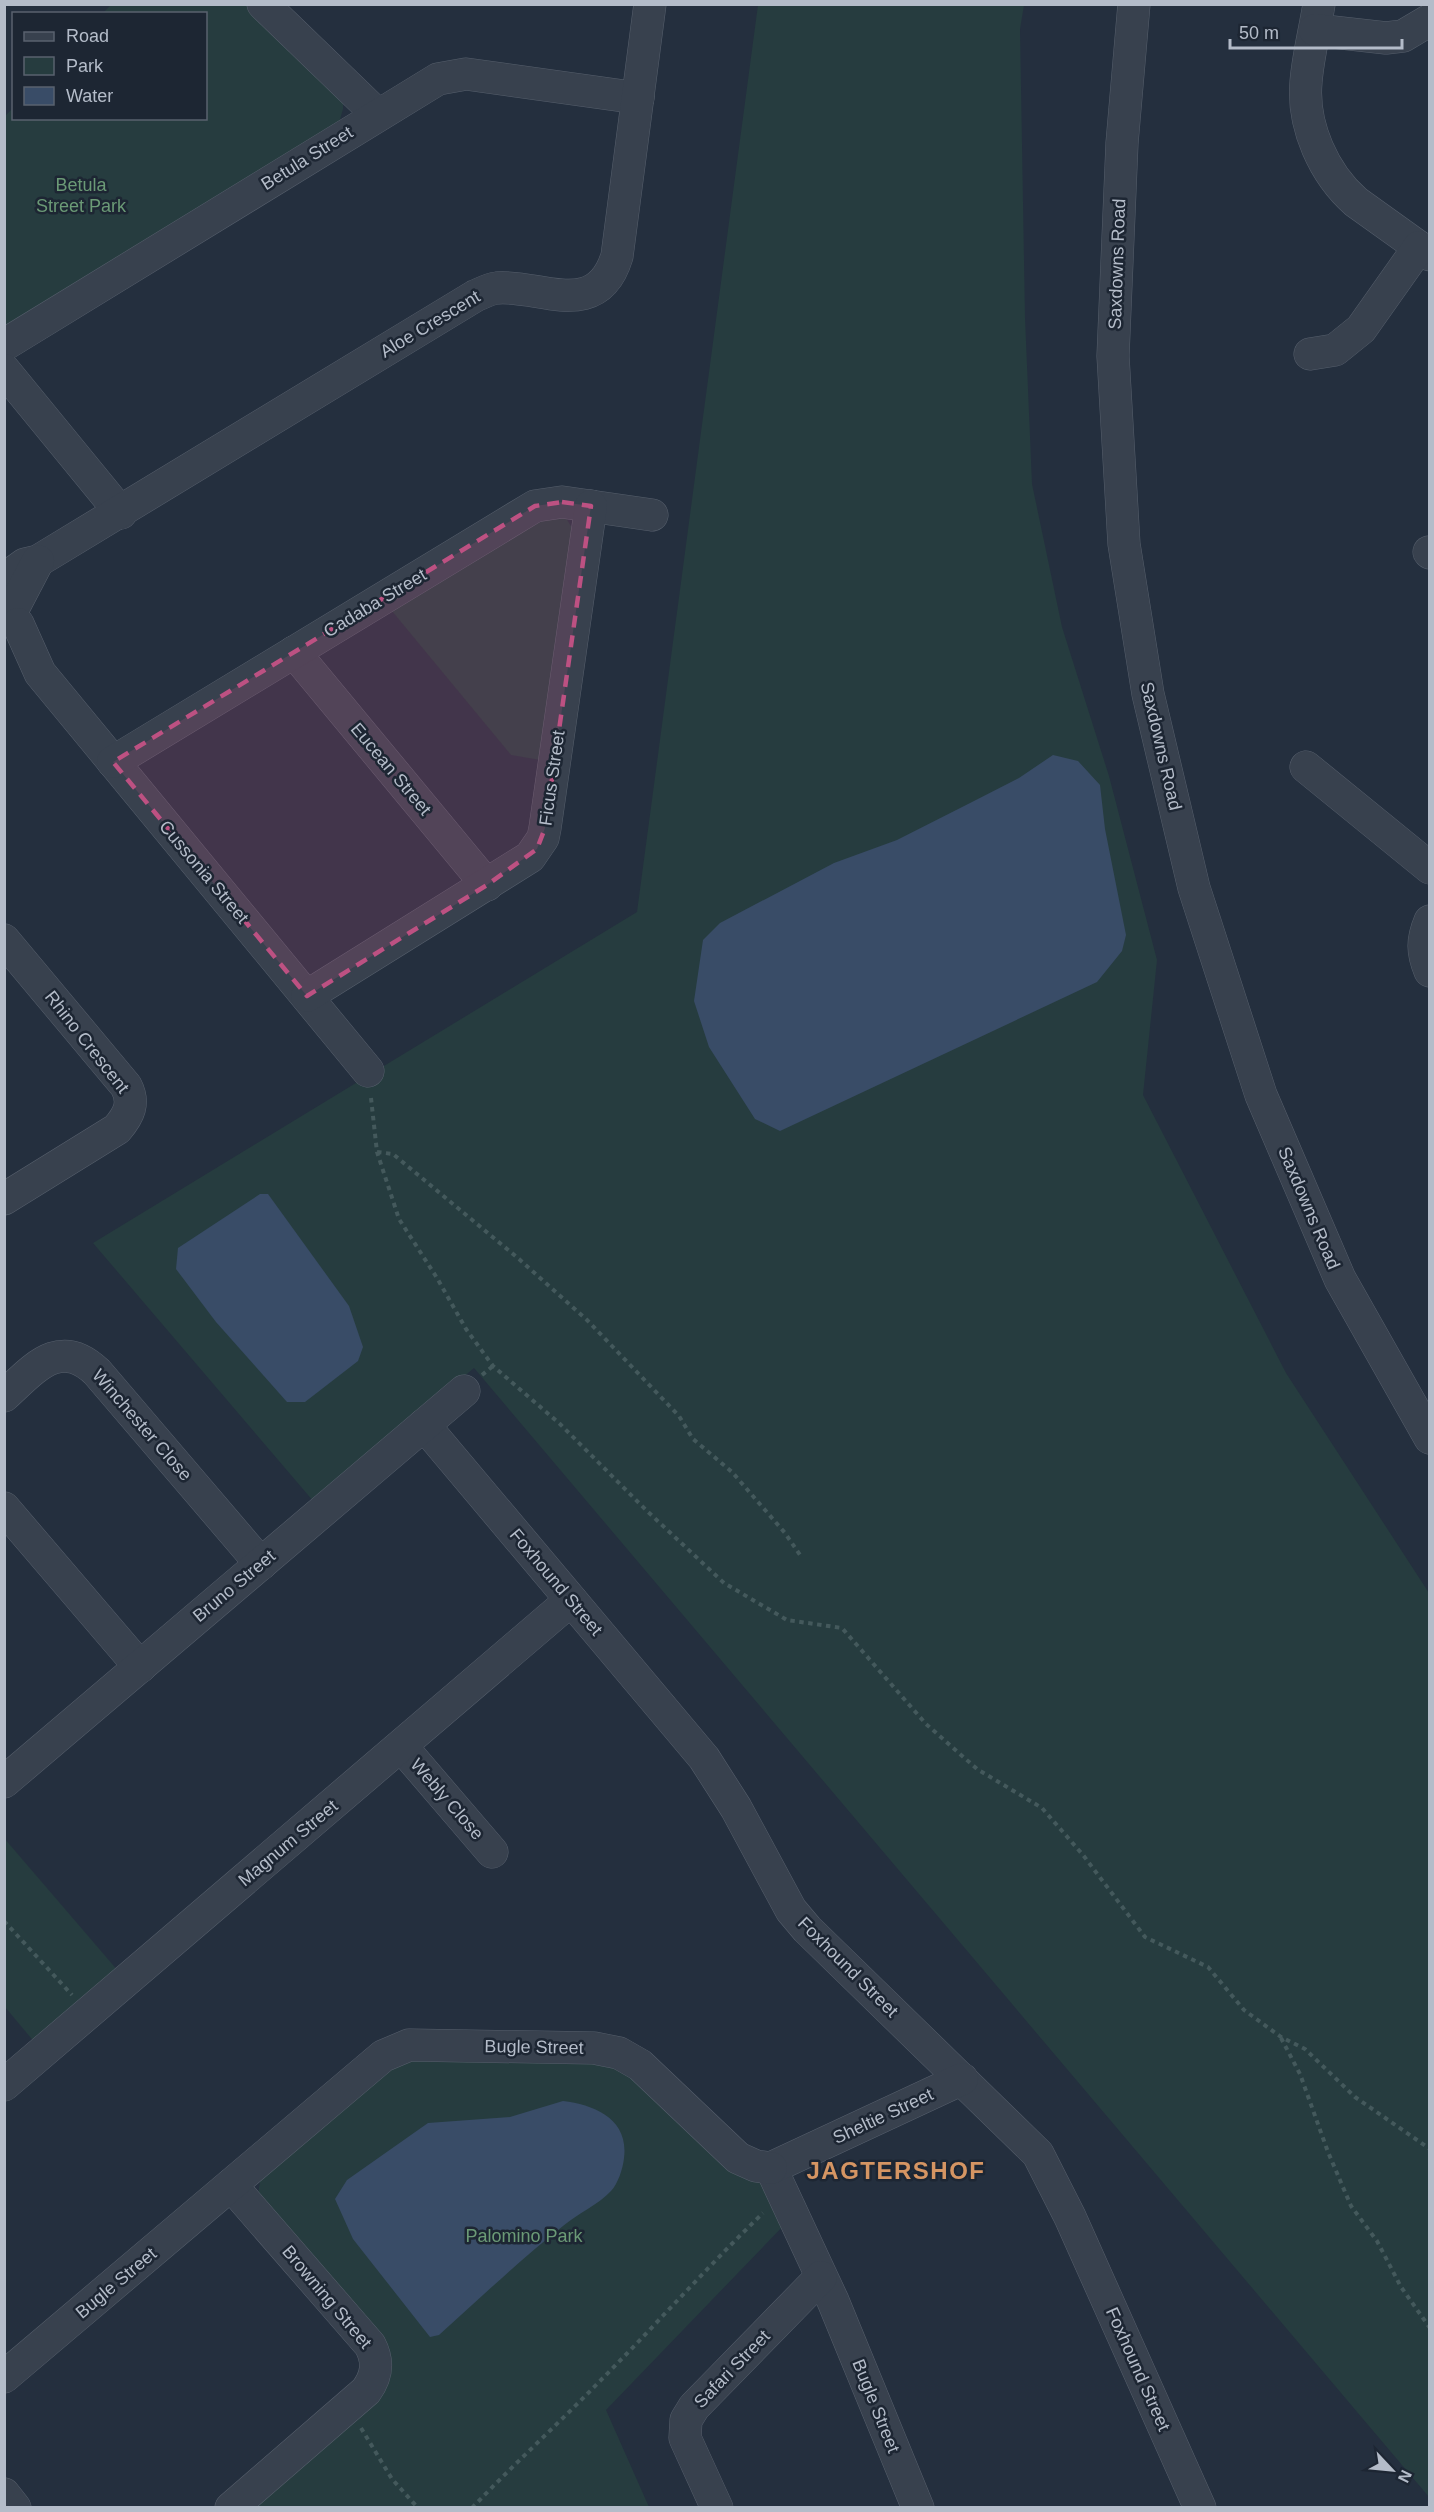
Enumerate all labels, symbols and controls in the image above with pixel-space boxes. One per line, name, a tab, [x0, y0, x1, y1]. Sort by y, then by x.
legend	[12, 12, 207, 120]
scale bar	[1230, 12, 1402, 50]
text: 50 m	[1239, 23, 1279, 43]
text: Road	[66, 26, 109, 46]
text: Park	[66, 56, 104, 76]
text: Water	[66, 86, 113, 106]
street label: Betula Street	[258, 122, 356, 194]
park label: Betula Street Park	[36, 175, 127, 216]
street label: Saxdowns Road	[1105, 198, 1129, 330]
street label: Aloe Crescent	[376, 286, 484, 362]
street label: Cadaba Street	[320, 565, 430, 641]
street label: Saxdowns Road	[1137, 680, 1185, 812]
street label: Eucean Street	[347, 719, 435, 819]
street label: Ficus Street	[535, 729, 569, 827]
street label: Cussonia Street	[155, 817, 253, 927]
street label: Rhino Crescent	[41, 987, 133, 1097]
street label: Saxdowns Road	[1274, 1144, 1344, 1272]
street label: Winchester Close	[88, 1365, 196, 1485]
street label: Foxhound Street	[506, 1525, 606, 1639]
street label: Bruno Street	[189, 1546, 279, 1626]
street label: Webly Close	[406, 1754, 488, 1844]
street label: Magnum Street	[234, 1796, 342, 1890]
street label: Foxhound Street	[794, 1913, 902, 2021]
street label: Bugle Street	[484, 2036, 584, 2058]
street label: Sheltie Street	[830, 2084, 936, 2148]
district label: JAGTERSHOF	[806, 2157, 986, 2184]
park label: Palomino Park	[465, 2226, 584, 2246]
street label: Browning Street	[278, 2242, 376, 2352]
street label: Bugle Street	[72, 2244, 160, 2322]
street label: Foxhound Street	[1102, 2304, 1174, 2434]
street label: Safari Street	[690, 2326, 774, 2412]
street label: Bugle Street	[848, 2356, 904, 2456]
north arrow	[1362, 2440, 1422, 2500]
text: N	[1395, 2467, 1415, 2485]

